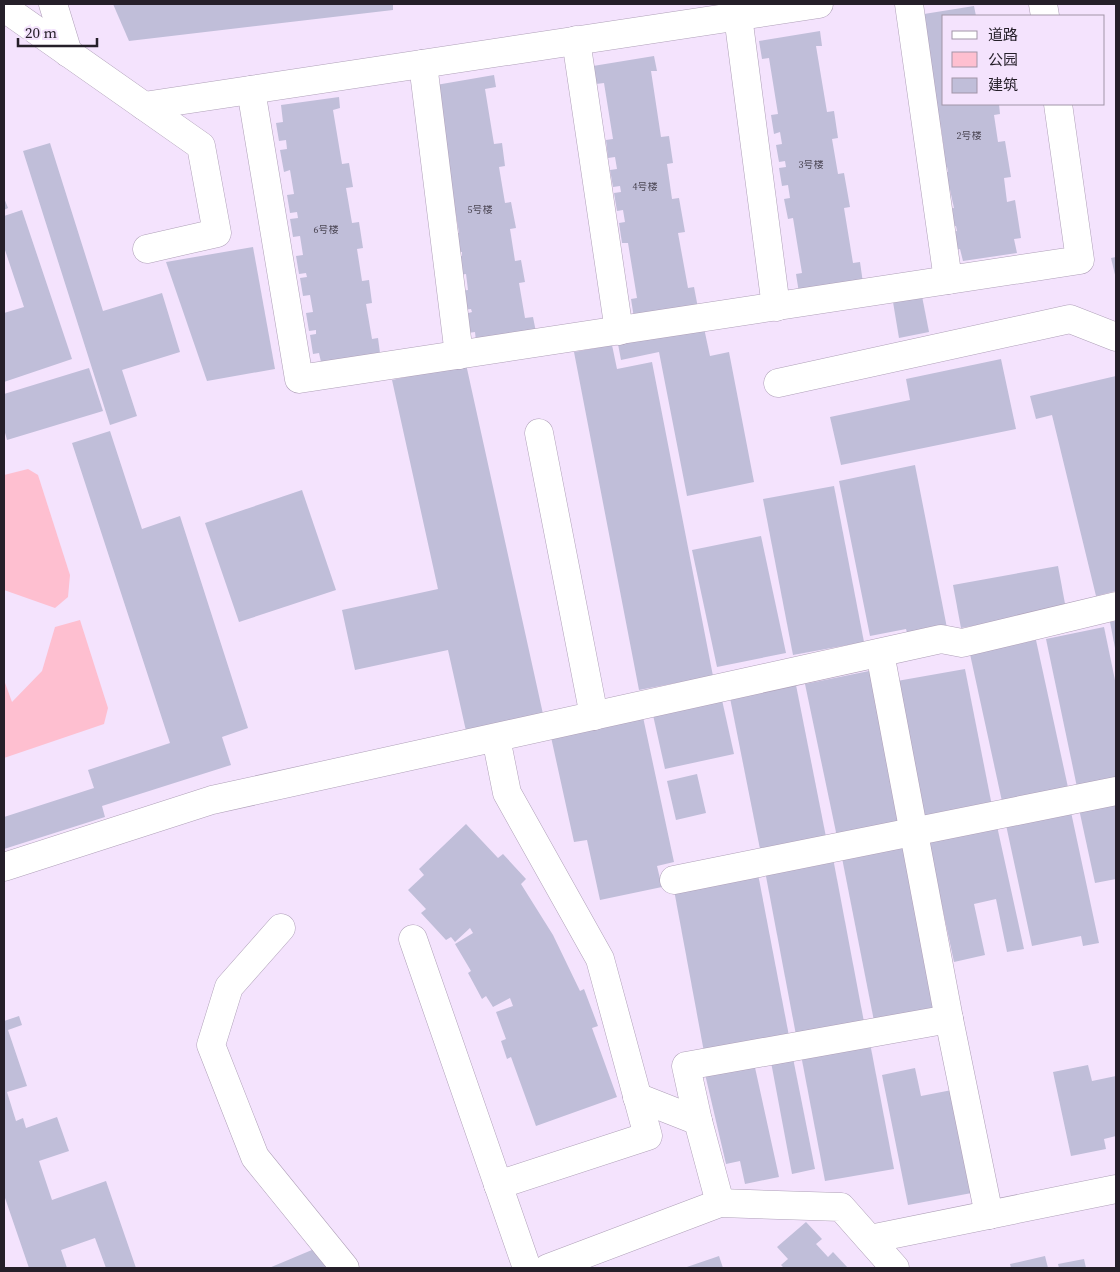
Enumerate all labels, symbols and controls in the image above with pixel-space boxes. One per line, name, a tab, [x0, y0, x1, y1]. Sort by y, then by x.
scale bar	[18, 15, 96, 47]
legend	[942, 15, 1105, 105]
text: 20 m	[25, 22, 57, 43]
text: 道路	[988, 24, 1018, 45]
text: 公园	[988, 49, 1018, 70]
text: 建筑	[988, 74, 1018, 95]
house number: 2号楼	[957, 129, 982, 142]
house number: 3号楼	[799, 158, 824, 171]
house number: 4号楼	[633, 180, 658, 193]
house number: 5号楼	[468, 203, 493, 216]
house number: 6号楼	[314, 223, 339, 236]

